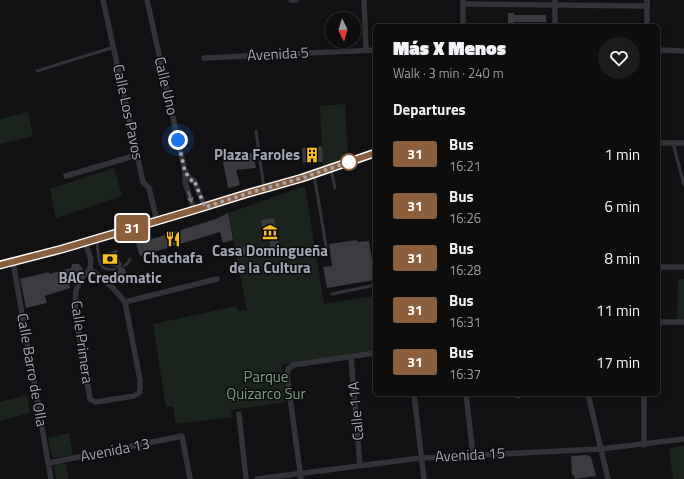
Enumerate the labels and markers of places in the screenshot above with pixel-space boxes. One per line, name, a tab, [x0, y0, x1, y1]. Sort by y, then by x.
place label: Plaza Faroles	[214, 143, 300, 166]
building icon: Plaza Faroles	[303, 146, 321, 164]
unlabelled marker	[340, 153, 358, 171]
museum icon: Casa Domingueña de la Cultura	[261, 223, 279, 241]
restaurant icon: Chachafa	[164, 230, 182, 248]
place label: Casa Domingueña de la Cultura	[212, 239, 328, 279]
place label: Chachafa	[143, 246, 203, 269]
bank icon: BAC Credomatic	[101, 250, 119, 268]
place label: BAC Credomatic	[58, 266, 162, 289]

